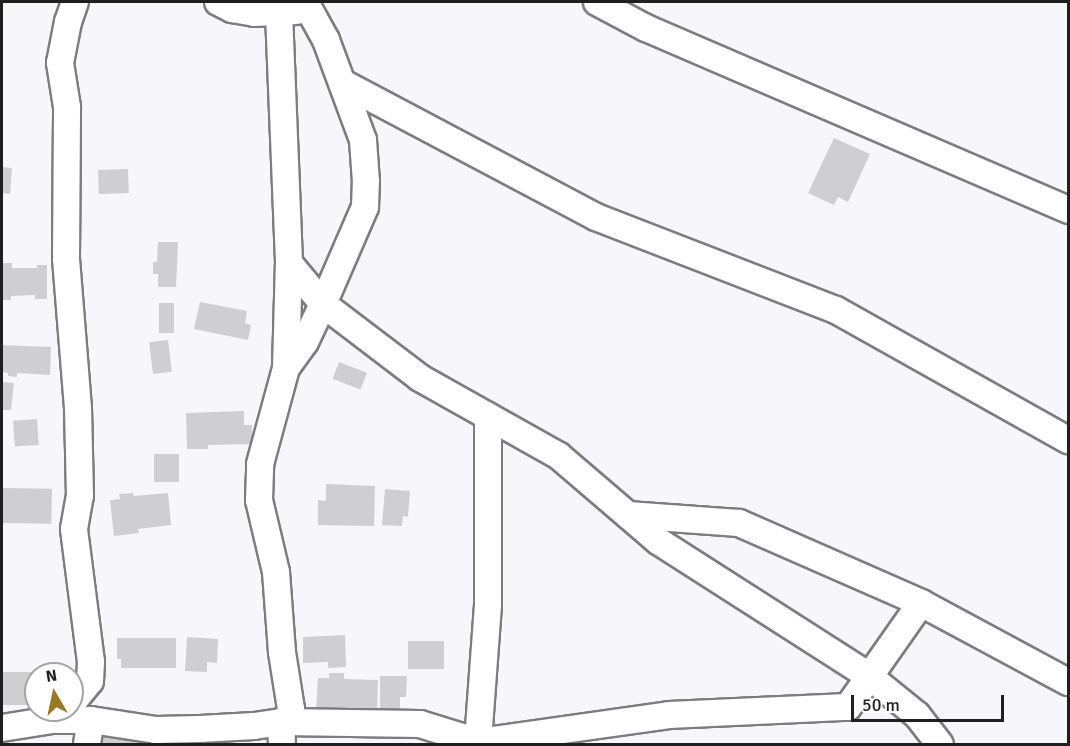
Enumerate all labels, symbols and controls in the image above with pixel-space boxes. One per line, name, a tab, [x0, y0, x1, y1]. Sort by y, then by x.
north arrow	[24, 662, 84, 722]
text: N	[44, 665, 59, 687]
scale bar	[854, 683, 1007, 721]
text: 50 m	[862, 694, 900, 716]

